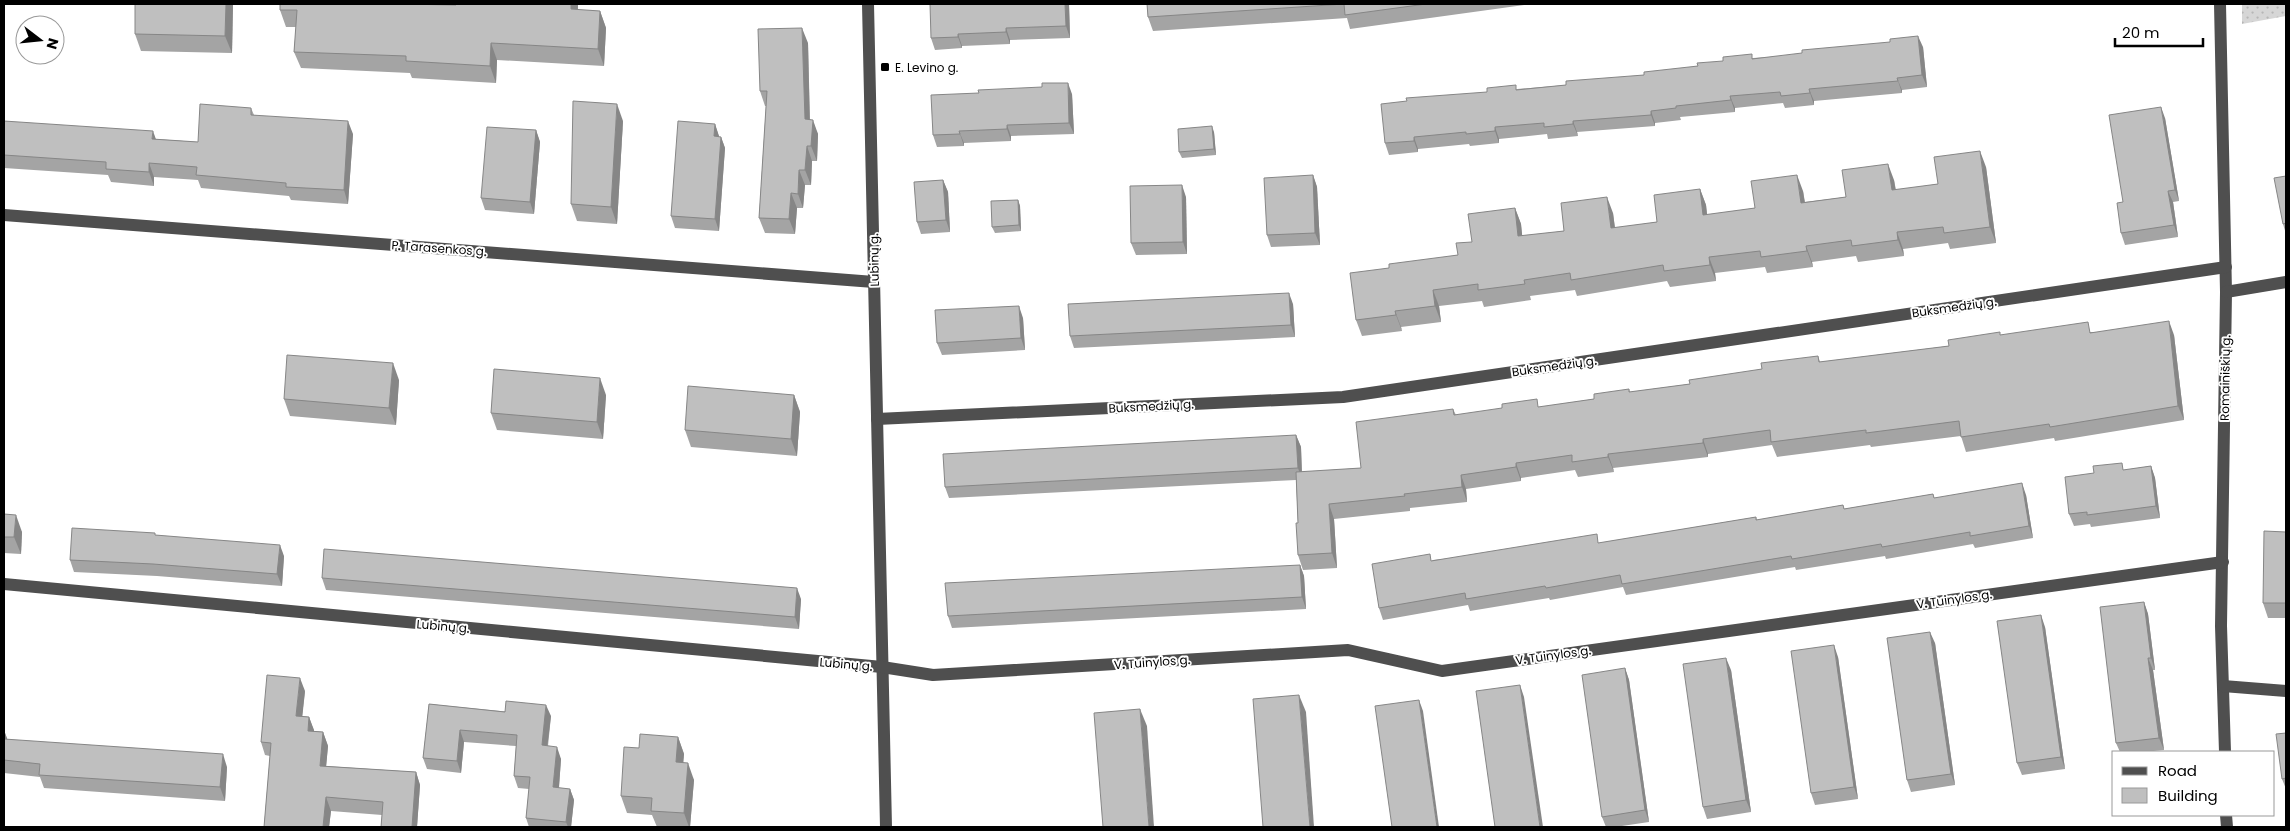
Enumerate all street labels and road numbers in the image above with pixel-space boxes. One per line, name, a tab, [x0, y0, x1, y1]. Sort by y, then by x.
street label: Lubinų g.	[865, 233, 883, 287]
street label: P. Tarasenkos g.	[391, 236, 487, 260]
street label: Buksmedžių g.	[1911, 293, 1997, 321]
street label: Romainiškių g.	[2216, 335, 2234, 421]
street label: Buksmedžių g.	[1511, 352, 1597, 380]
street label: Buksmedžių g.	[1108, 395, 1194, 417]
street label: V. Tuinylos g.	[1915, 585, 1993, 613]
street label: Lubinų g.	[416, 615, 470, 637]
street label: V. Tuinylos g.	[1514, 641, 1592, 669]
street label: V. Tuinylos g.	[1113, 651, 1191, 673]
street label: Lubinų g.	[819, 653, 873, 675]

